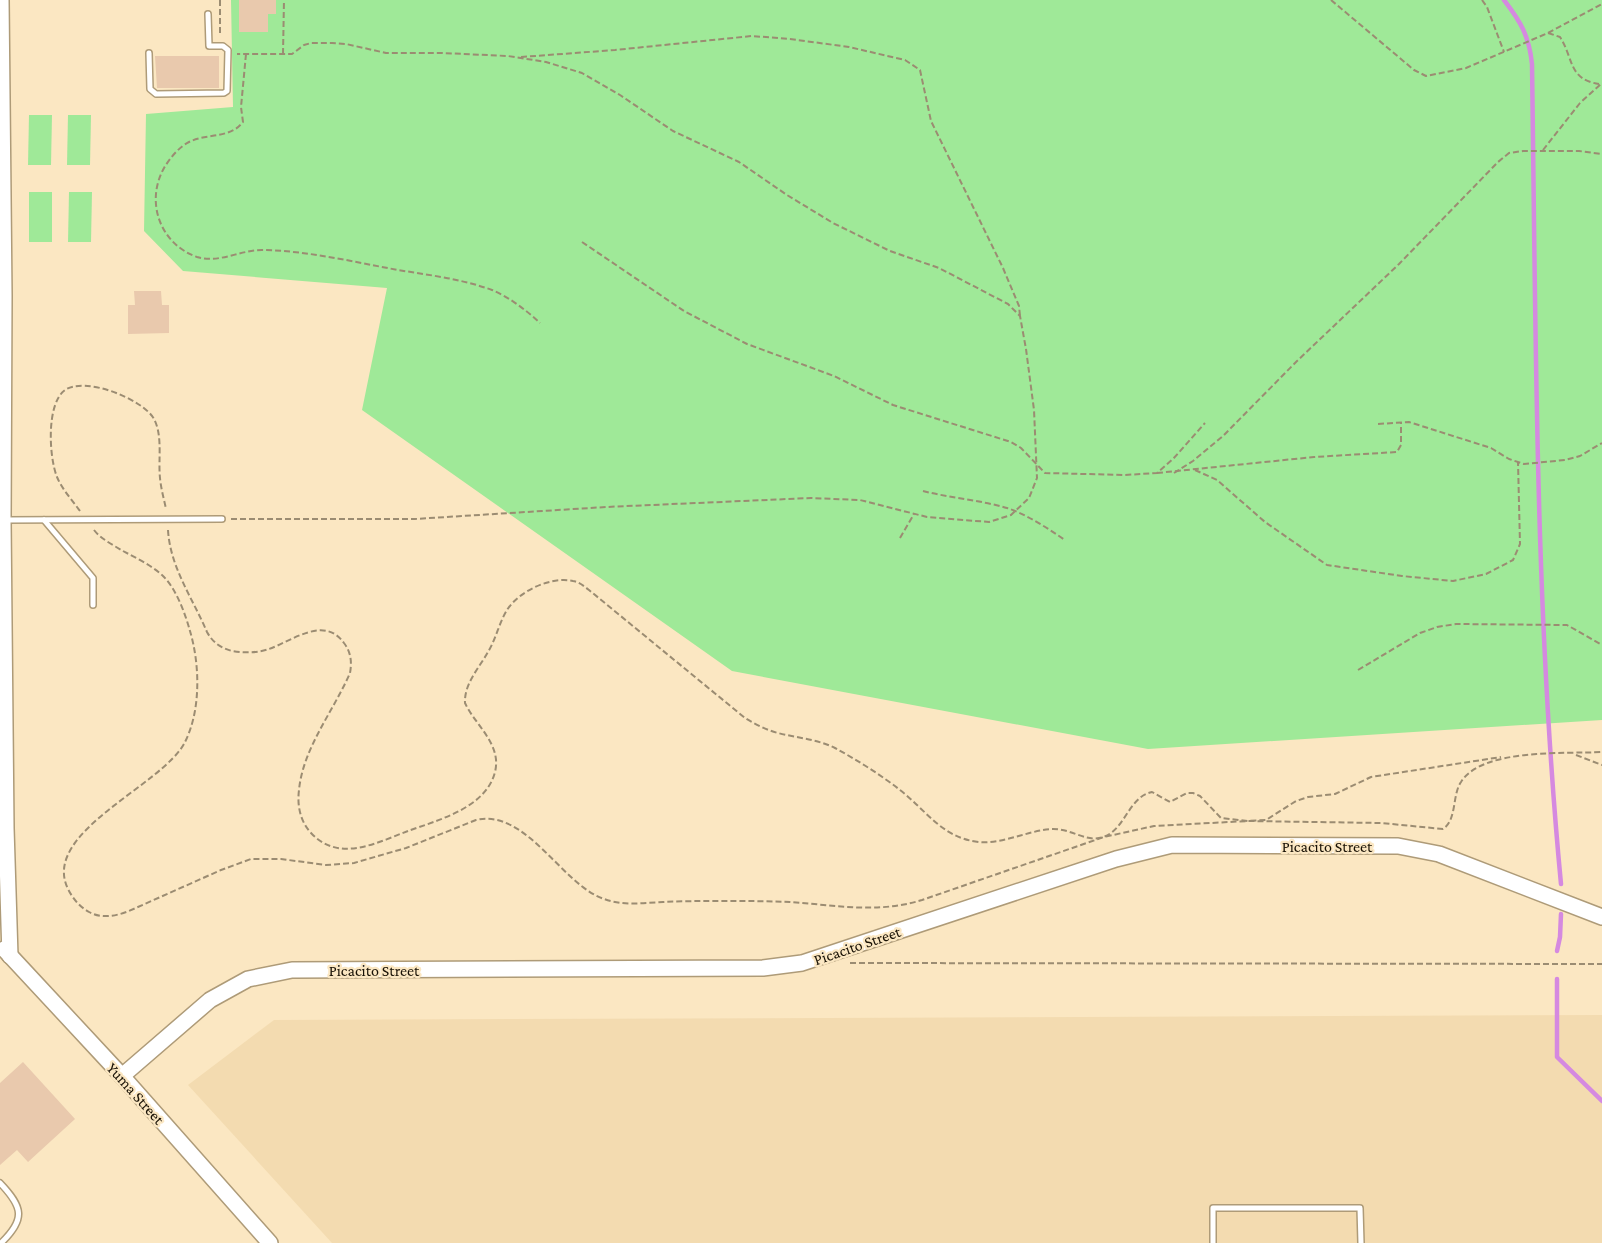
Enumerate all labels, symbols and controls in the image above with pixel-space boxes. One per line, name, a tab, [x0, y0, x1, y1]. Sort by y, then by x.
street label: Picacito Street	[1282, 838, 1373, 855]
street label: Picacito Street	[812, 922, 903, 968]
street label: Picacito Street	[329, 962, 420, 979]
street label: Yuma Street	[104, 1059, 168, 1128]

